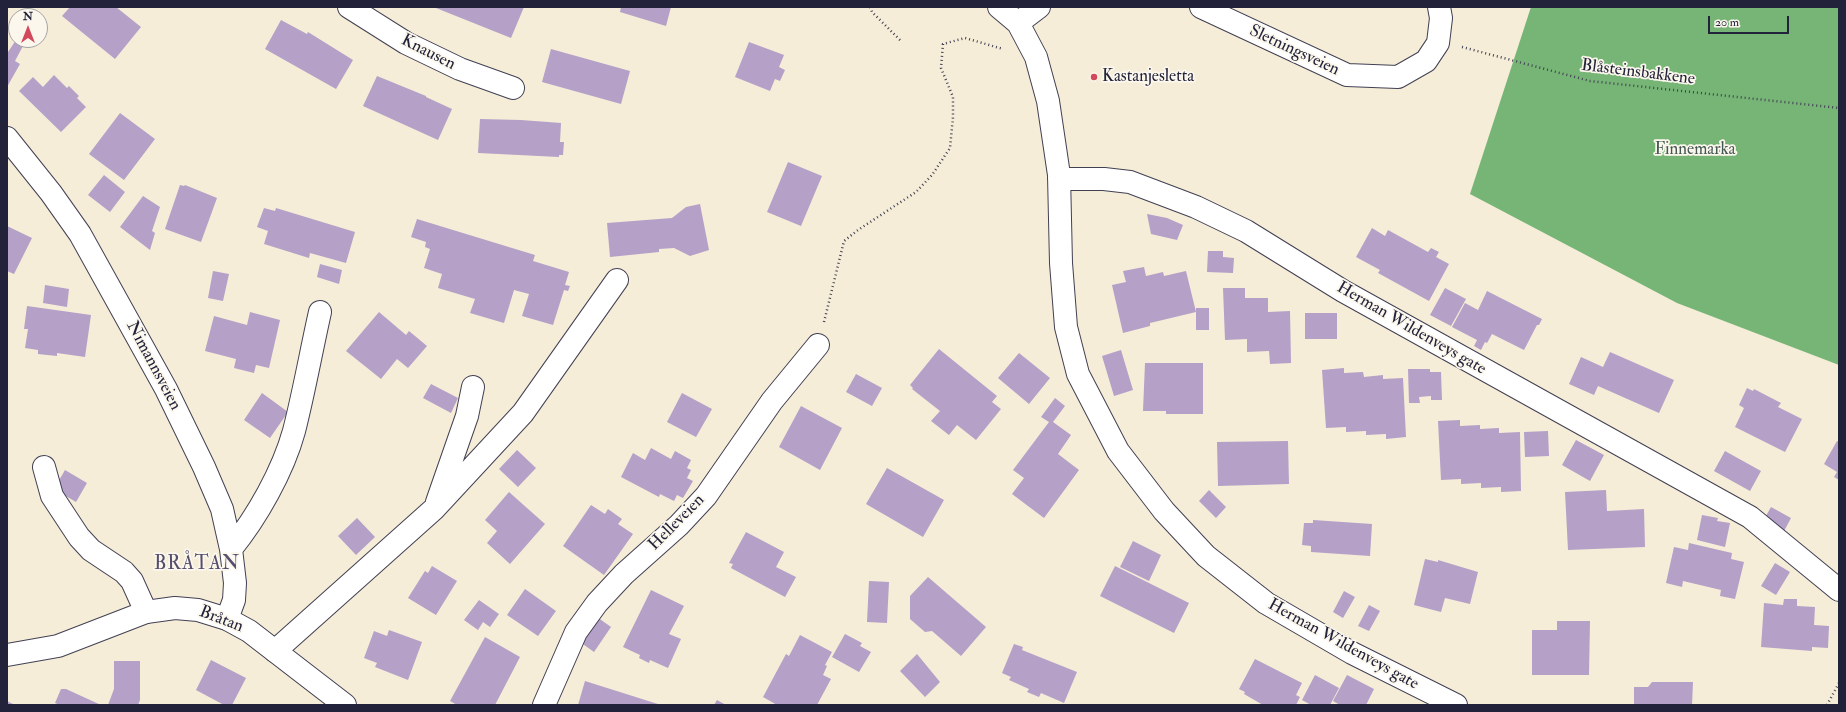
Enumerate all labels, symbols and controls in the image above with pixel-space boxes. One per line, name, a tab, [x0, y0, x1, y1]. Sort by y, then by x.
north arrow	[8, 8, 48, 48]
scale bar	[1710, 8, 1791, 34]
text: N	[23, 10, 33, 23]
text: 20 m	[1715, 15, 1739, 30]
street label: Sletningsveien	[1246, 21, 1342, 81]
street label: Knausen	[397, 31, 459, 75]
street label: Blåsteinsbakkene	[1580, 56, 1696, 90]
place label: Kastanjesletta	[1102, 67, 1194, 87]
marker: Kastanjesletta	[1089, 72, 1099, 82]
park label: Finnemarka	[1654, 140, 1736, 160]
street label: Herman Wildenveys gate	[1333, 278, 1489, 380]
street label: Nimannsveien	[121, 318, 185, 414]
street label: Helleveien	[645, 491, 709, 555]
district label: BRÅTAN	[154, 554, 240, 576]
street label: Herman Wildenveys gate	[1264, 595, 1422, 695]
street label: Bråtan	[196, 602, 246, 638]

